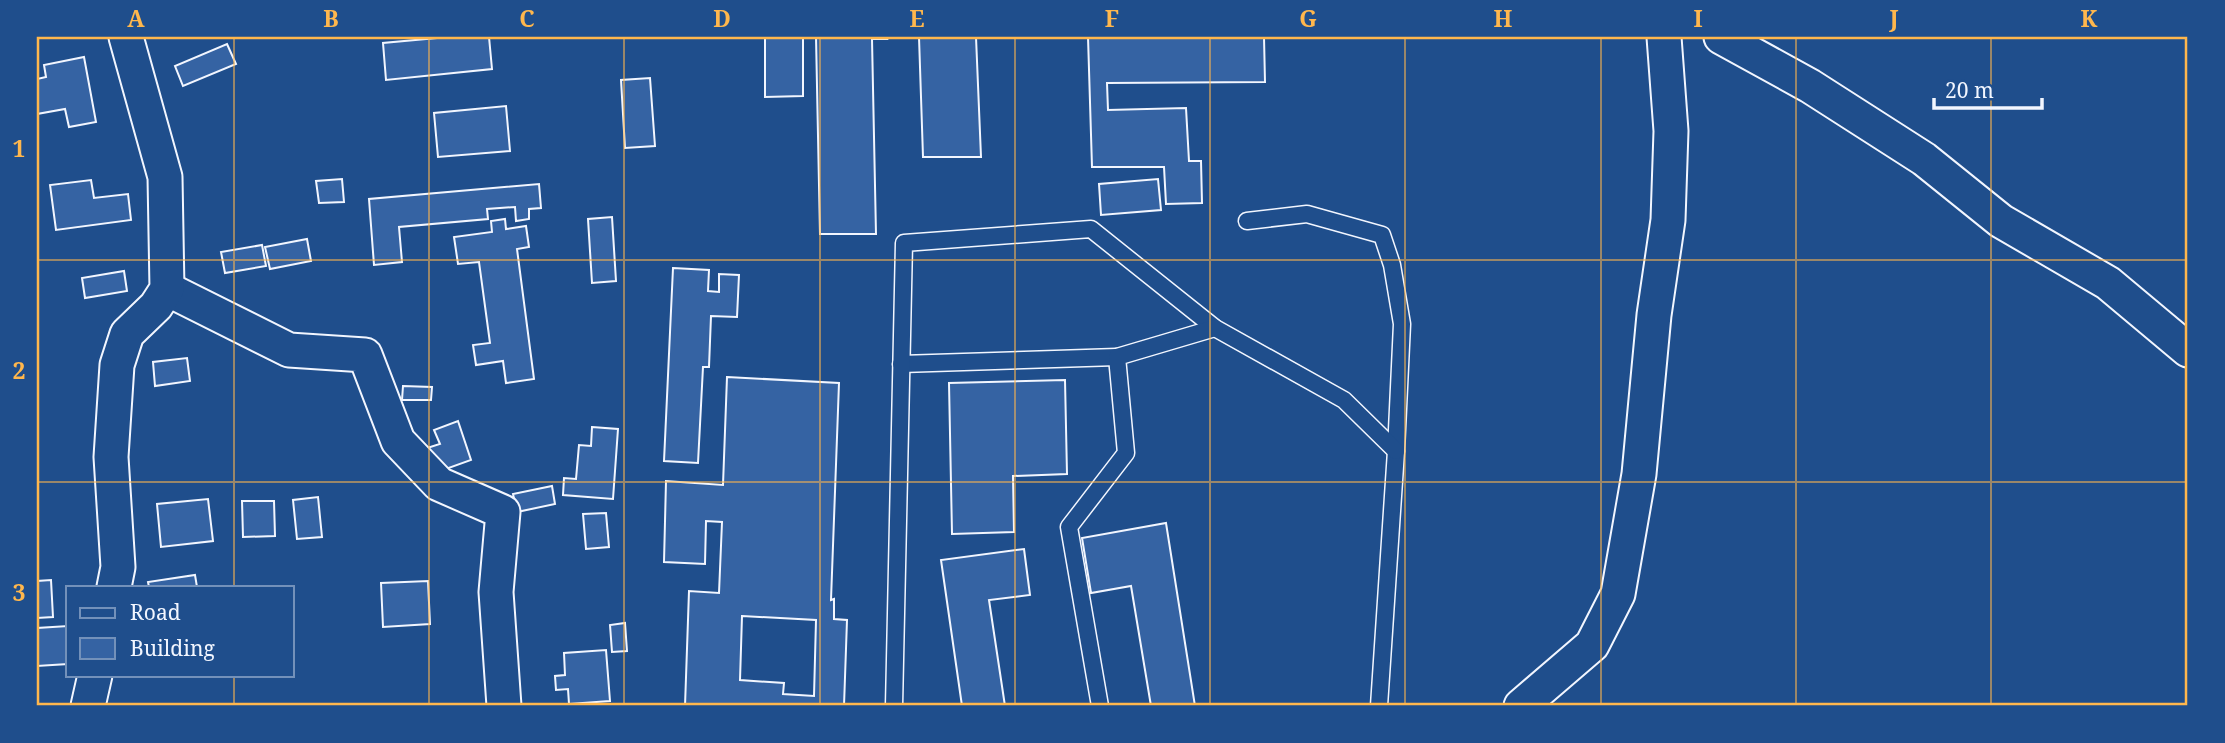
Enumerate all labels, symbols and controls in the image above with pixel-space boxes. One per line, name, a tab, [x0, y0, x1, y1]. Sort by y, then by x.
text: A	[127, 2, 145, 34]
text: B	[323, 2, 339, 34]
text: C	[519, 2, 535, 34]
text: D	[713, 2, 731, 34]
text: E	[909, 2, 925, 34]
text: F	[1105, 2, 1119, 34]
text: G	[1299, 2, 1317, 34]
text: H	[1494, 2, 1513, 34]
text: I	[1693, 2, 1703, 34]
text: J	[1888, 2, 1899, 34]
text: K	[2081, 2, 2098, 34]
scale bar	[1934, 66, 2043, 110]
text: 20 m	[1945, 76, 1994, 104]
text: 1	[13, 132, 26, 164]
text: 2	[13, 354, 26, 386]
text: 3	[13, 576, 26, 608]
legend	[66, 586, 294, 676]
text: Road	[130, 598, 181, 626]
text: Building	[130, 634, 215, 662]

